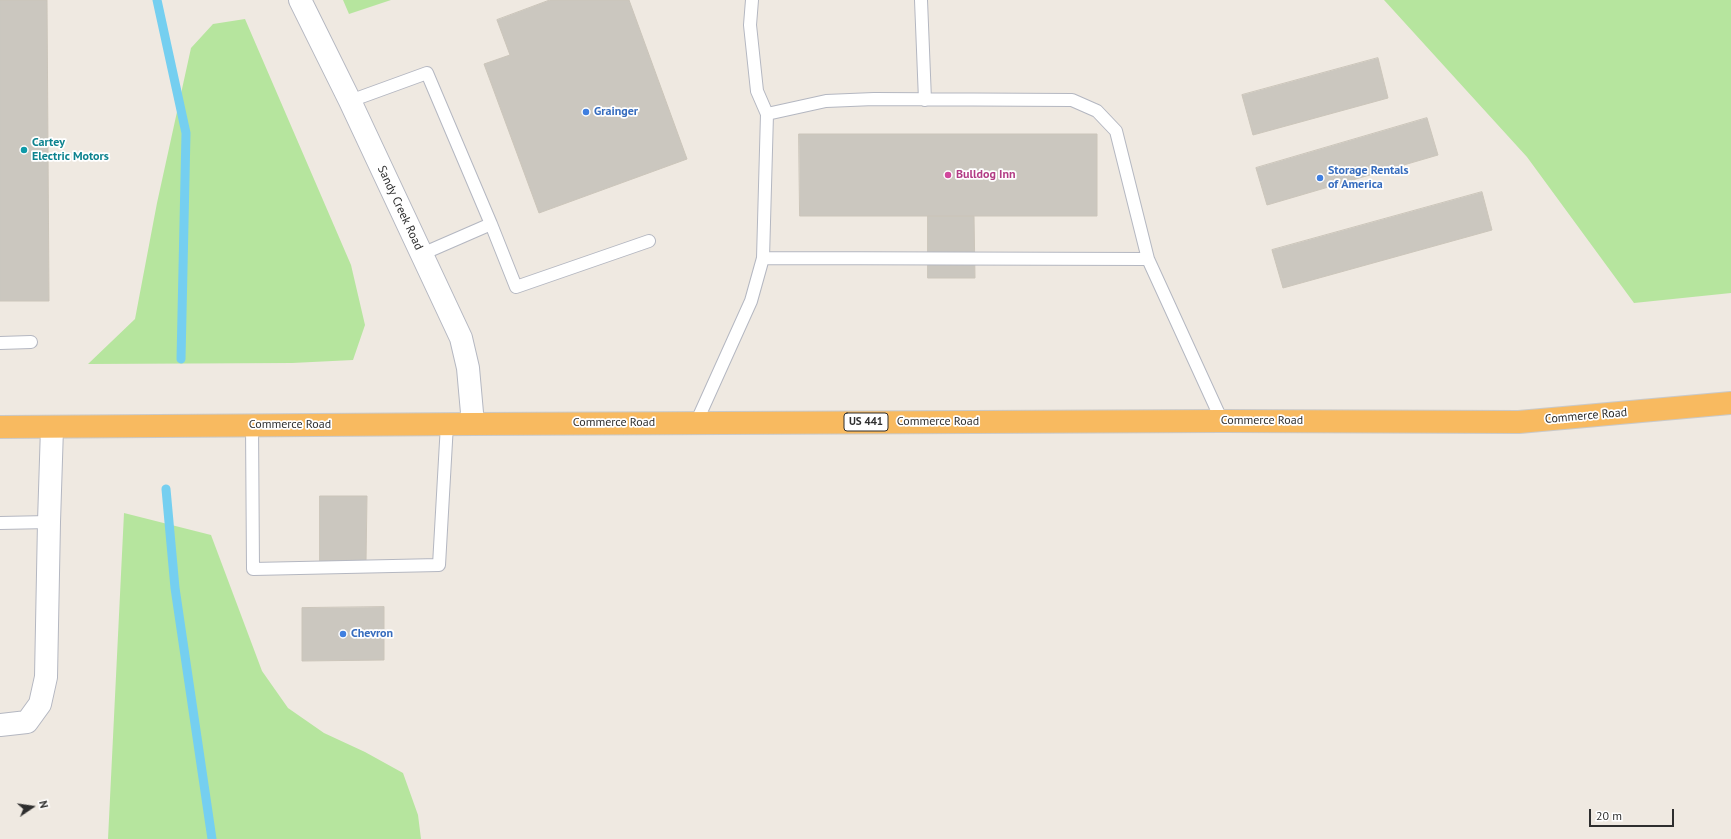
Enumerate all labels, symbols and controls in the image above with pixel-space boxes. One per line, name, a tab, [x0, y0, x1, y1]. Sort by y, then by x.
place label: Grainger	[594, 105, 638, 119]
marker: Grainger	[581, 107, 591, 117]
place label: Cartey Electric Motors	[32, 136, 109, 164]
marker: Cartey Electric Motors	[19, 145, 29, 155]
street label: Sandy Creek Road	[374, 164, 426, 252]
place label: Storage Rentals of America	[1328, 164, 1409, 192]
place label: Bulldog Inn	[956, 168, 1015, 182]
marker: Bulldog Inn	[943, 170, 953, 180]
marker: Storage Rentals of America	[1315, 173, 1325, 183]
street label: Commerce Road	[1544, 405, 1628, 427]
road number: US 441	[844, 413, 888, 431]
street label: Commerce Road	[1221, 414, 1303, 428]
street label: Commerce Road	[897, 415, 979, 429]
street label: Commerce Road	[573, 416, 655, 430]
street label: Commerce Road	[249, 418, 331, 432]
place label: Chevron	[351, 627, 393, 641]
marker: Chevron	[338, 629, 348, 639]
north arrow	[12, 787, 52, 827]
text: N	[36, 799, 51, 809]
scale bar	[1591, 801, 1676, 827]
text: 20 m	[1596, 808, 1622, 823]

